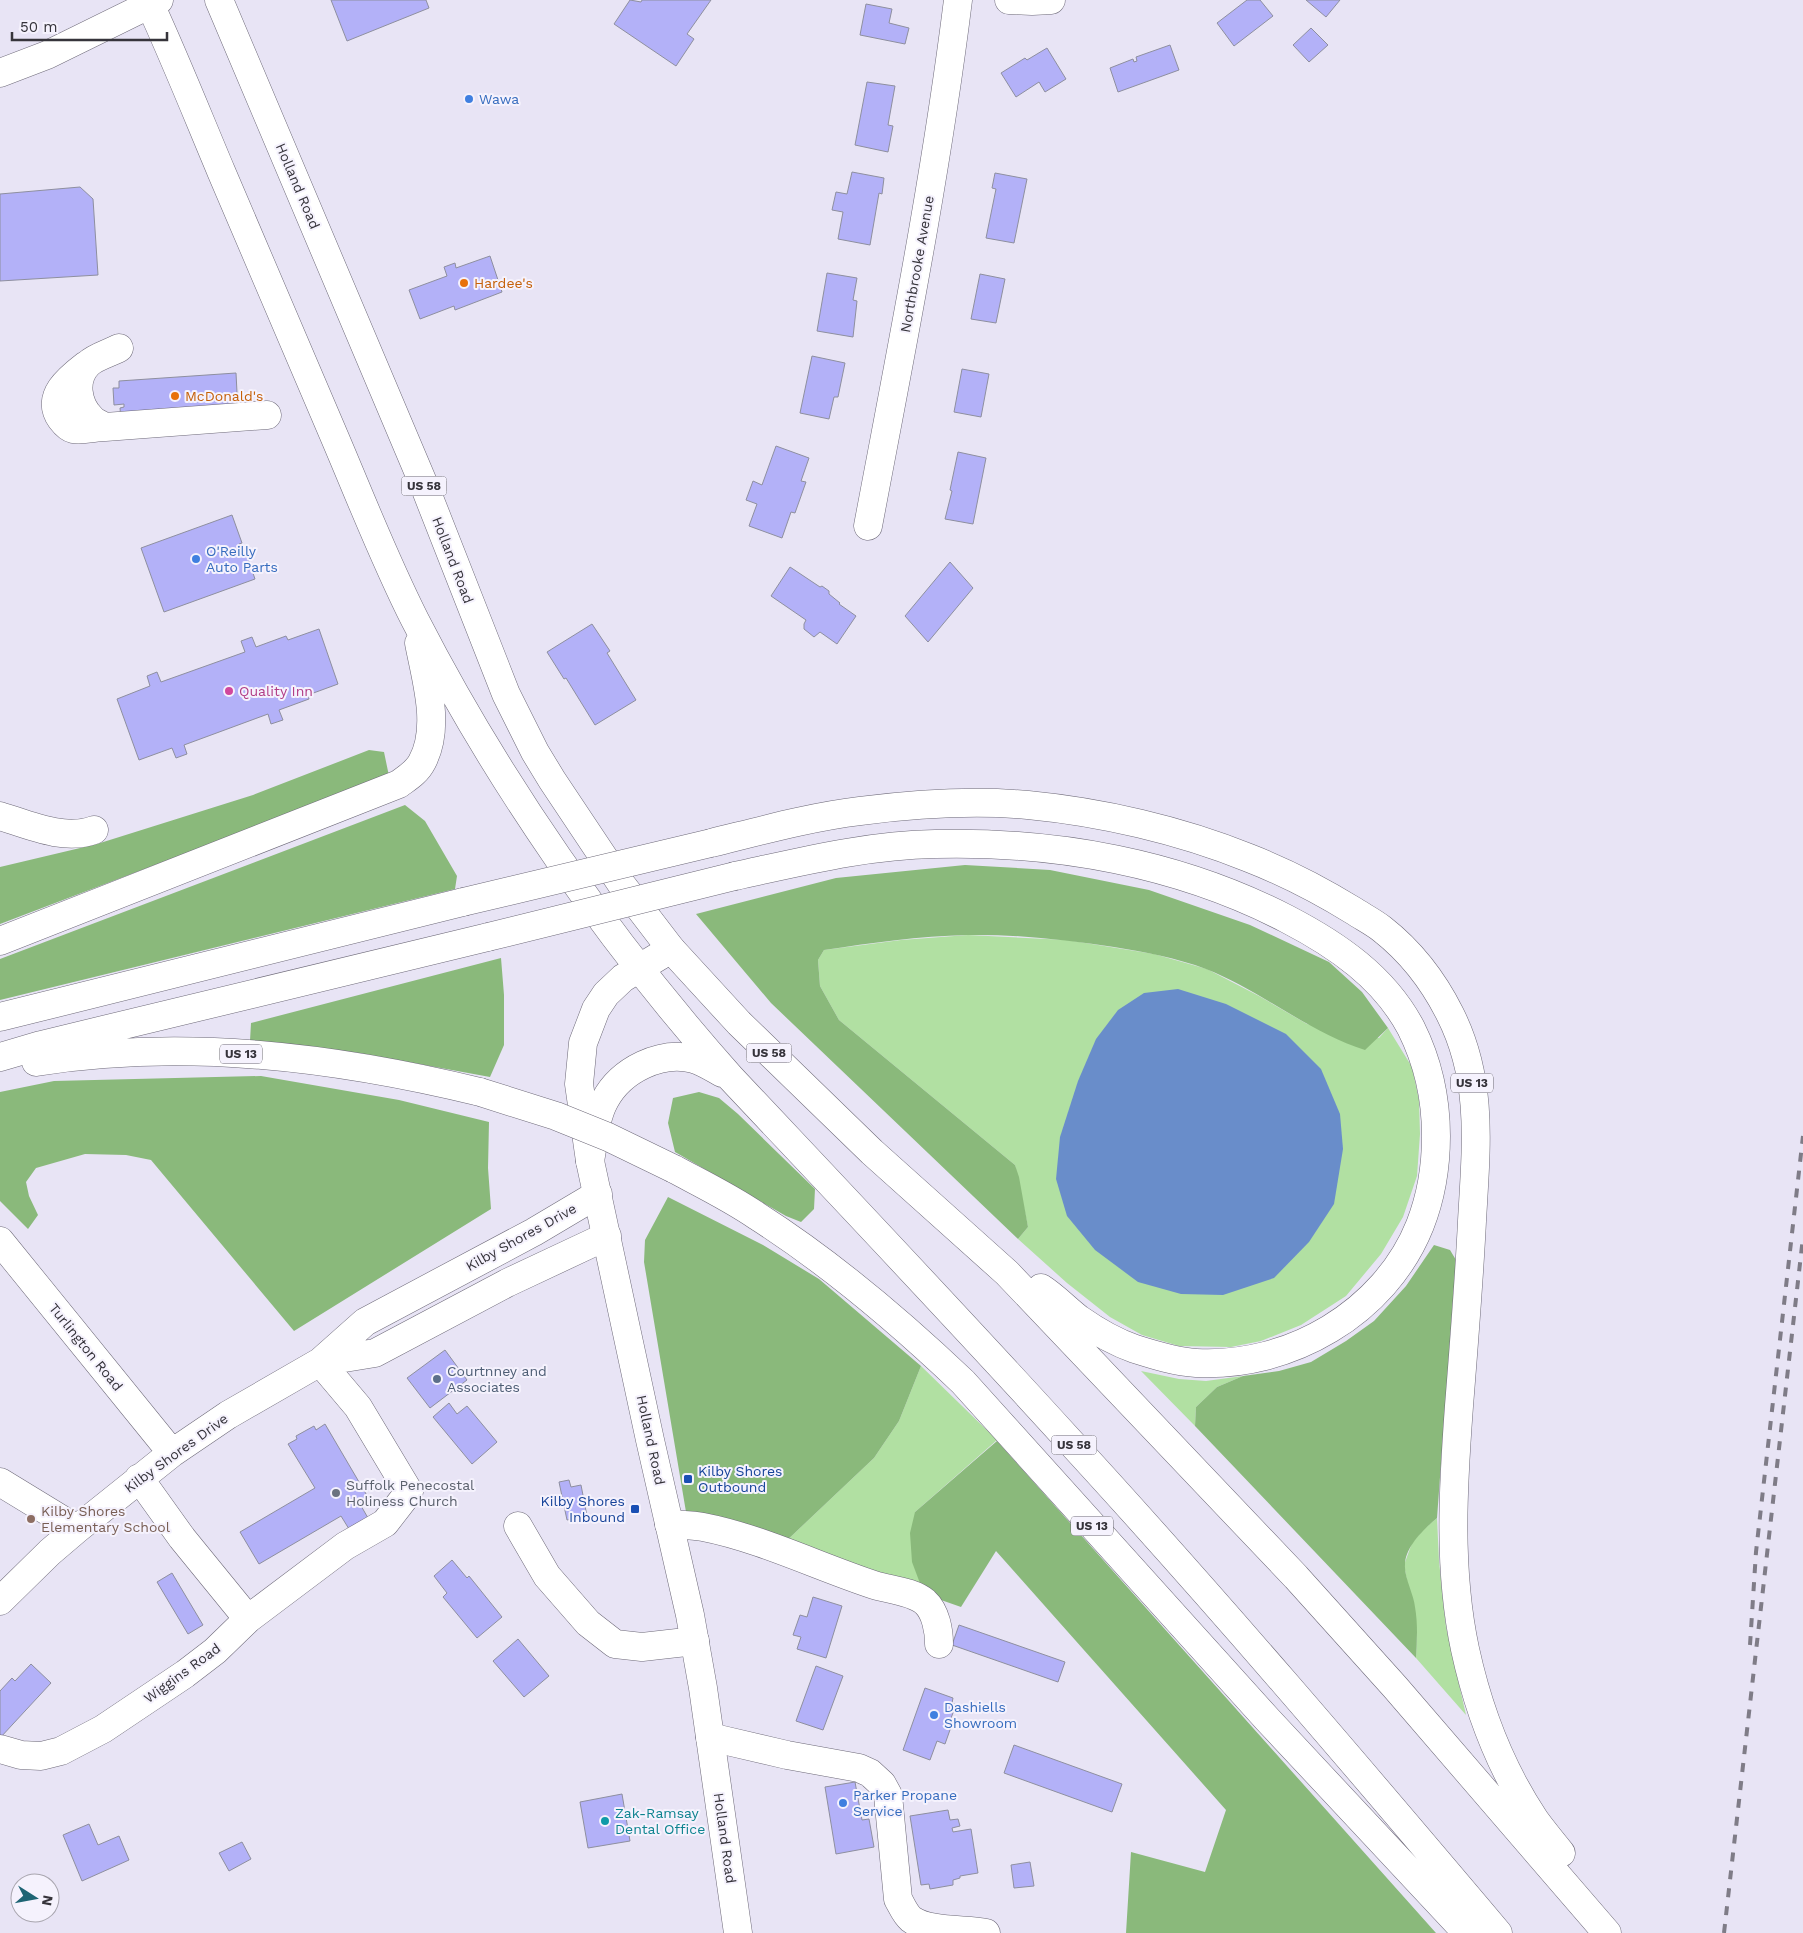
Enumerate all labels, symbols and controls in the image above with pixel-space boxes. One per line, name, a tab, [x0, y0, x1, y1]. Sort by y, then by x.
scale bar	[12, 10, 168, 42]
text: 50 m	[20, 18, 57, 36]
place label: Wawa	[479, 91, 519, 107]
marker: Wawa	[463, 93, 475, 105]
street label: Holland Road	[273, 141, 323, 231]
street label: Northbrooke Avenue	[897, 194, 937, 334]
place label: Hardee's	[474, 275, 533, 291]
marker: Hardee's	[458, 277, 470, 289]
place label: McDonald's	[185, 388, 263, 404]
marker: McDonald's	[169, 390, 181, 402]
road number: US 58	[402, 476, 446, 496]
street label: Holland Road	[429, 514, 477, 606]
place label: O'Reilly Auto Parts	[206, 543, 278, 575]
marker: O'Reilly Auto Parts	[190, 553, 202, 565]
place label: Quality Inn	[239, 683, 313, 699]
marker: Quality Inn	[223, 685, 235, 697]
road number: US 13	[220, 1044, 262, 1064]
road number: US 58	[746, 1044, 792, 1062]
road number: US 13	[1451, 1074, 1493, 1092]
street label: Kilby Shores Drive	[463, 1200, 579, 1274]
street label: Turlington Road	[46, 1300, 126, 1394]
place label: Courtnney and Associates	[447, 1363, 547, 1395]
marker: Courtnney and Associates	[431, 1373, 443, 1385]
street label: Holland Road	[634, 1394, 668, 1486]
street label: Kilby Shores Drive	[121, 1410, 231, 1496]
road number: US 58	[1052, 1436, 1096, 1454]
place label: Kilby Shores Outbound	[698, 1463, 782, 1495]
marker: Kilby Shores Outbound	[682, 1473, 694, 1485]
place label: Suffolk Penecostal Holiness Church	[346, 1477, 475, 1509]
marker: Suffolk Penecostal Holiness Church	[330, 1487, 342, 1499]
place label: Kilby Shores Inbound	[541, 1493, 625, 1525]
place label: Kilby Shores Elementary School	[41, 1503, 171, 1535]
marker: Kilby Shores Inbound	[629, 1503, 641, 1515]
marker: Kilby Shores Elementary School	[25, 1513, 37, 1525]
road number: US 13	[1071, 1516, 1113, 1535]
street label: Wiggins Road	[141, 1640, 223, 1706]
place label: Dashiells Showroom	[944, 1699, 1017, 1731]
marker: Dashiells Showroom	[928, 1709, 940, 1721]
place label: Parker Propane Service	[853, 1787, 957, 1819]
street label: Holland Road	[711, 1792, 739, 1884]
marker: Parker Propane Service	[837, 1797, 849, 1809]
place label: Zak-Ramsay Dental Office	[615, 1805, 705, 1837]
marker: Zak-Ramsay Dental Office	[599, 1815, 611, 1827]
north arrow	[10, 1873, 60, 1923]
text: N	[39, 1894, 57, 1907]

